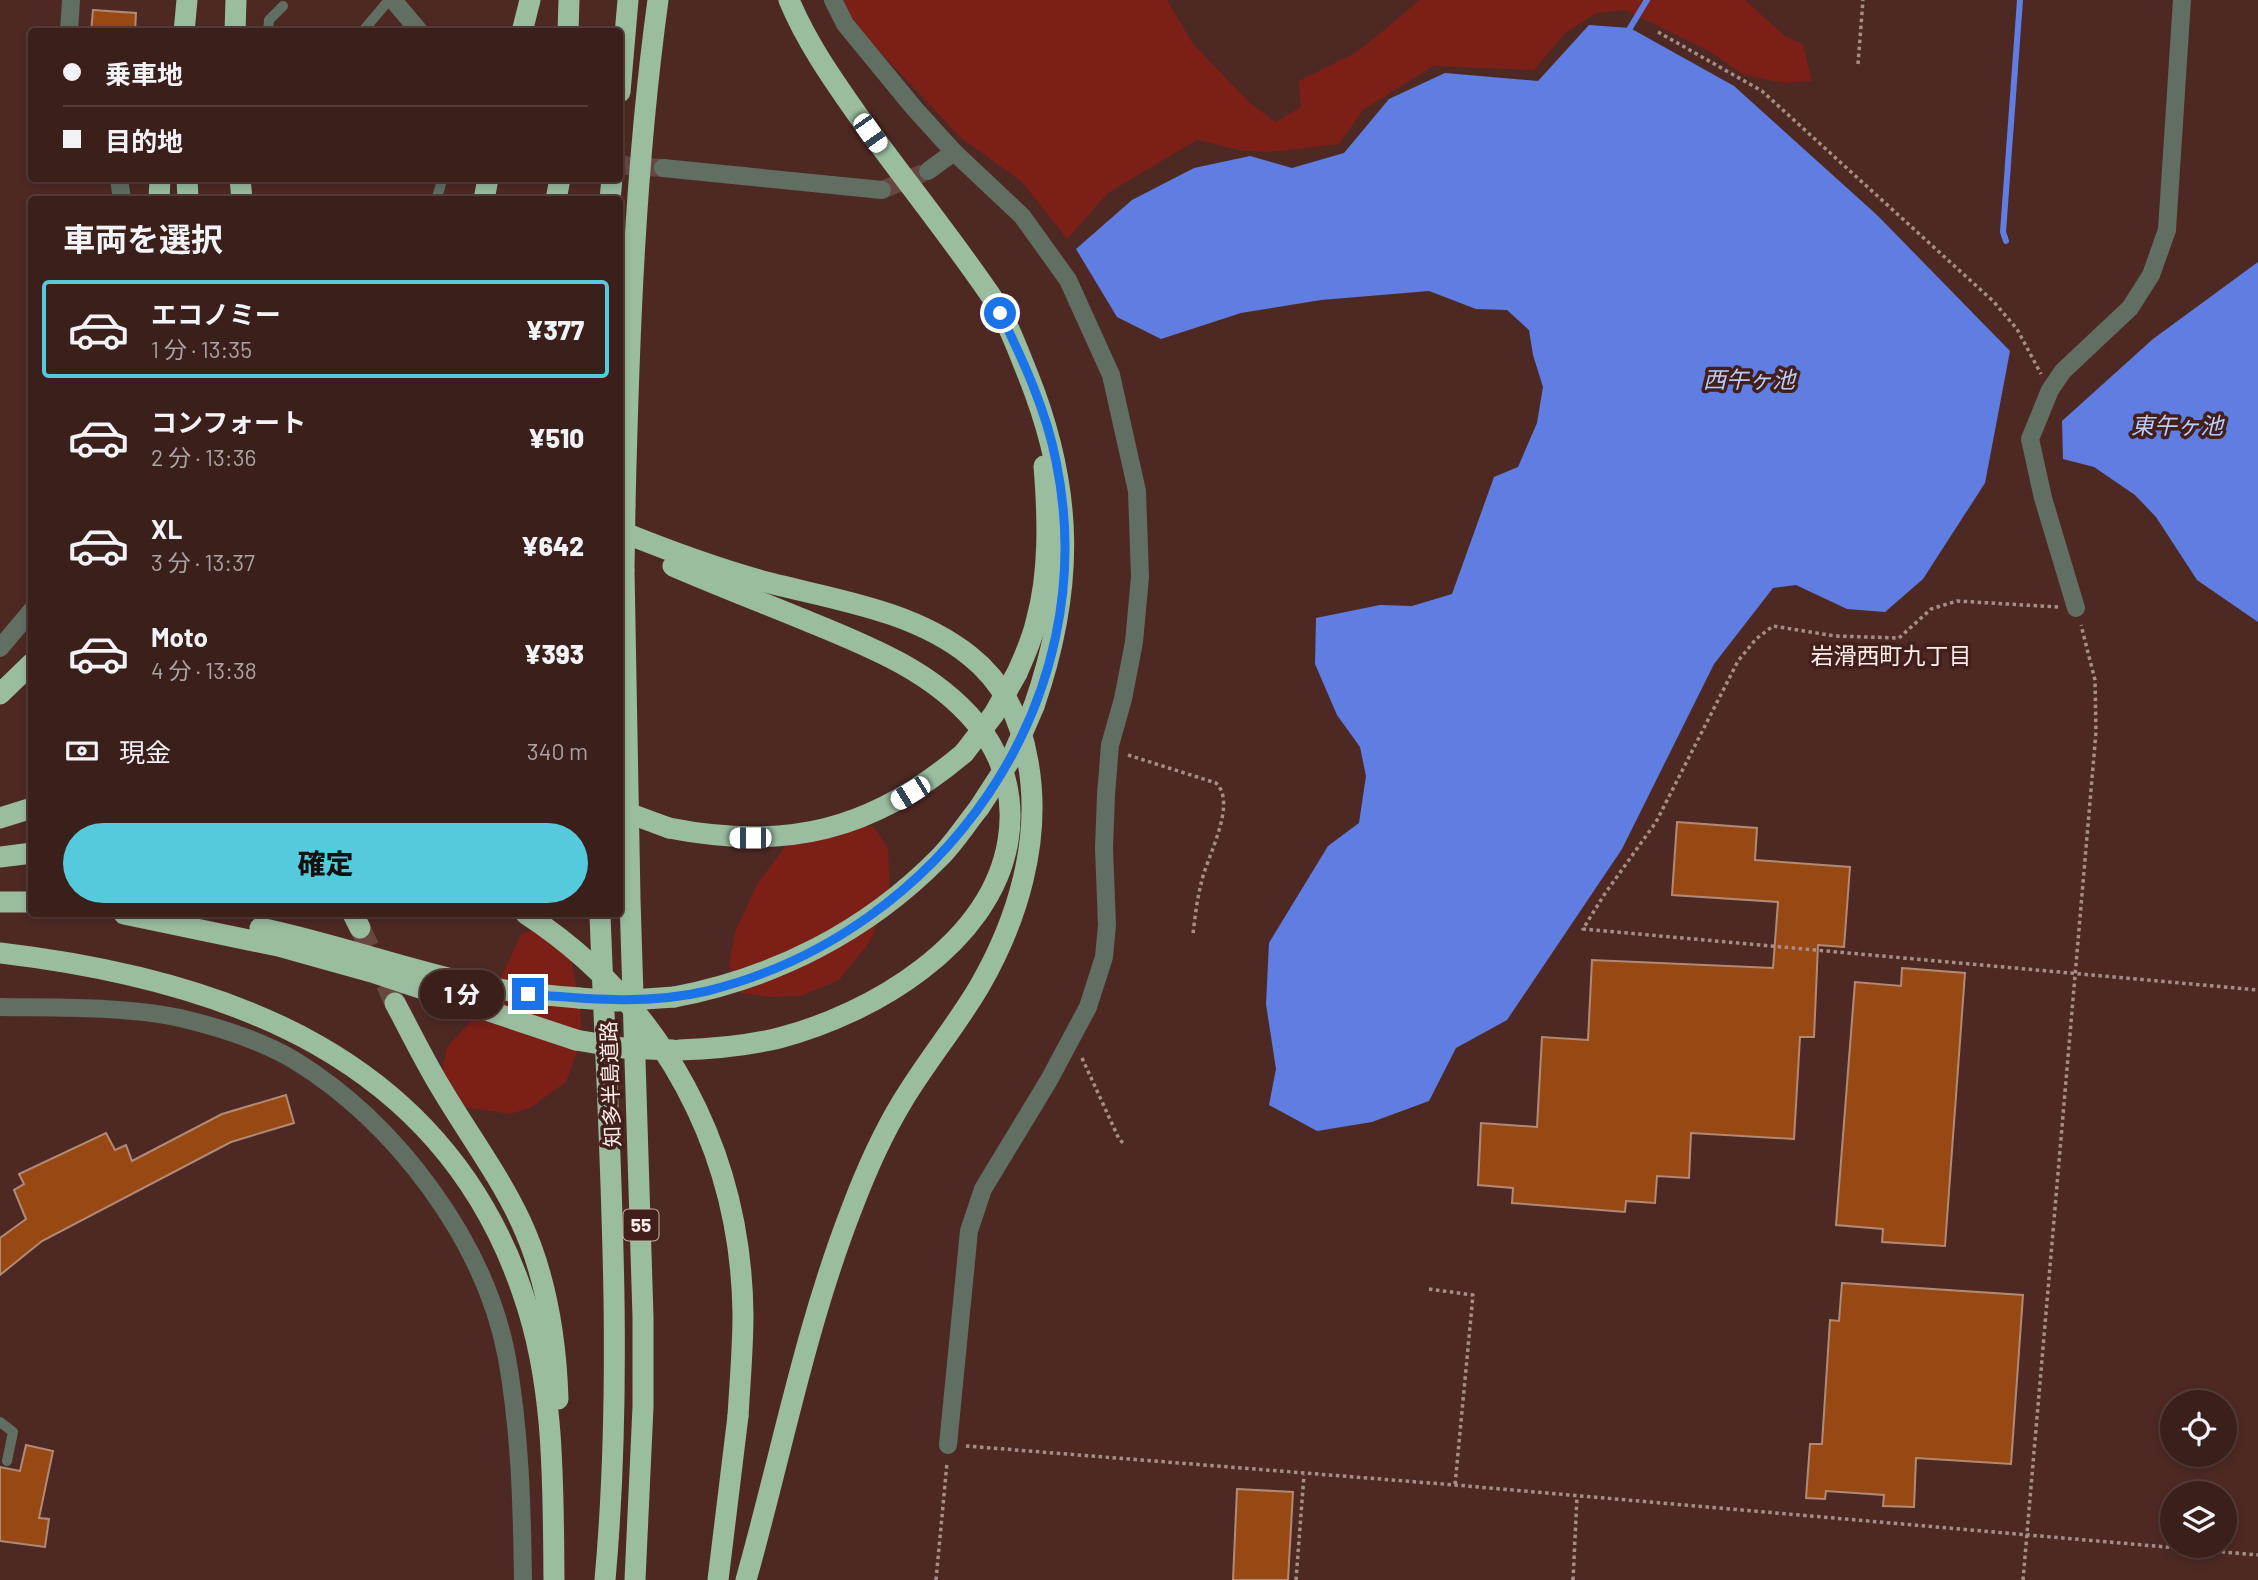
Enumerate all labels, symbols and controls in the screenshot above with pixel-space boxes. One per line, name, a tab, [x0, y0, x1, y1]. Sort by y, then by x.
text: 乗車地	[105, 58, 183, 89]
car	[850, 110, 891, 156]
text: 目的地	[105, 125, 183, 156]
text: 車両を選択	[63, 219, 223, 257]
route start	[984, 297, 1016, 329]
icon: car	[67, 298, 130, 361]
text: エコノミー	[151, 298, 281, 329]
text: ¥377	[526, 314, 584, 345]
text: 1 分 · 13:35	[151, 335, 252, 363]
water label: 西午ヶ池	[1703, 365, 1797, 393]
icon: car	[67, 406, 130, 469]
text: コンフォート	[151, 406, 306, 437]
water label: 東午ヶ池	[2131, 411, 2225, 439]
text: ¥510	[528, 422, 584, 453]
text: 2 分 · 13:36	[151, 443, 256, 471]
text: XL	[151, 513, 182, 544]
icon: car	[67, 514, 130, 577]
text: ¥642	[521, 530, 584, 561]
text: 3 分 · 13:37	[151, 548, 255, 576]
text: Moto	[151, 621, 208, 652]
icon: car	[67, 622, 130, 685]
text: ¥393	[524, 638, 584, 669]
district label: 岩滑西町九丁目	[1811, 641, 1972, 669]
text: 4 分 · 13:38	[151, 656, 257, 684]
icon: cash	[63, 732, 101, 770]
text: 現金	[119, 736, 171, 767]
text: 340 m	[527, 737, 588, 765]
car	[887, 773, 934, 813]
button: 確定	[63, 823, 588, 903]
car	[730, 828, 772, 849]
callout: 1 分	[420, 970, 504, 1018]
route end	[512, 978, 544, 1010]
text: 1 分	[444, 980, 480, 1008]
street label: 知多半島道路	[595, 1021, 624, 1147]
road number: 55	[624, 1210, 658, 1240]
map controls	[2160, 1390, 2237, 1558]
button: locate	[2160, 1390, 2237, 1467]
button: layers	[2160, 1481, 2237, 1558]

